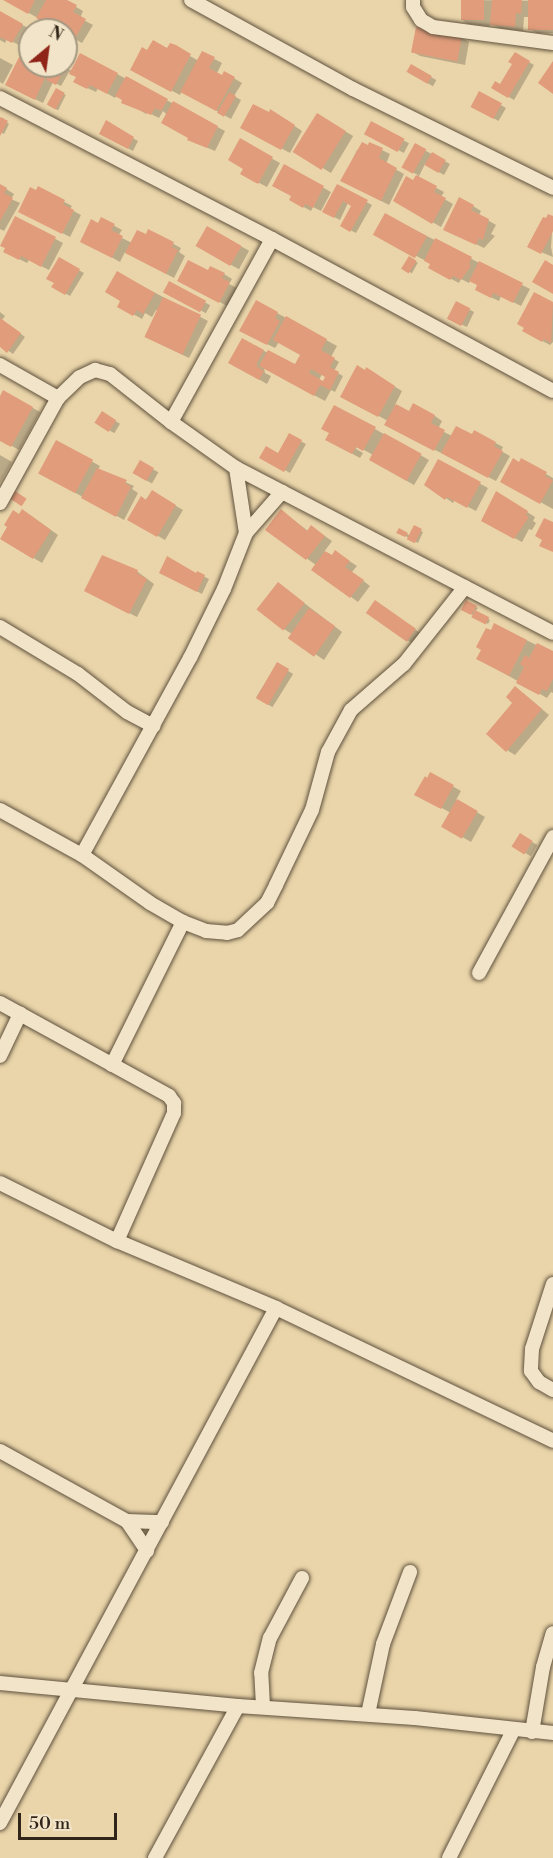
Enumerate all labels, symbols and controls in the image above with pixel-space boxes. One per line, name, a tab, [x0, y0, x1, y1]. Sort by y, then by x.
north arrow	[18, 18, 78, 78]
text: N	[45, 22, 66, 46]
scale bar	[21, 1801, 120, 1839]
text: 50 m	[29, 1812, 70, 1835]

